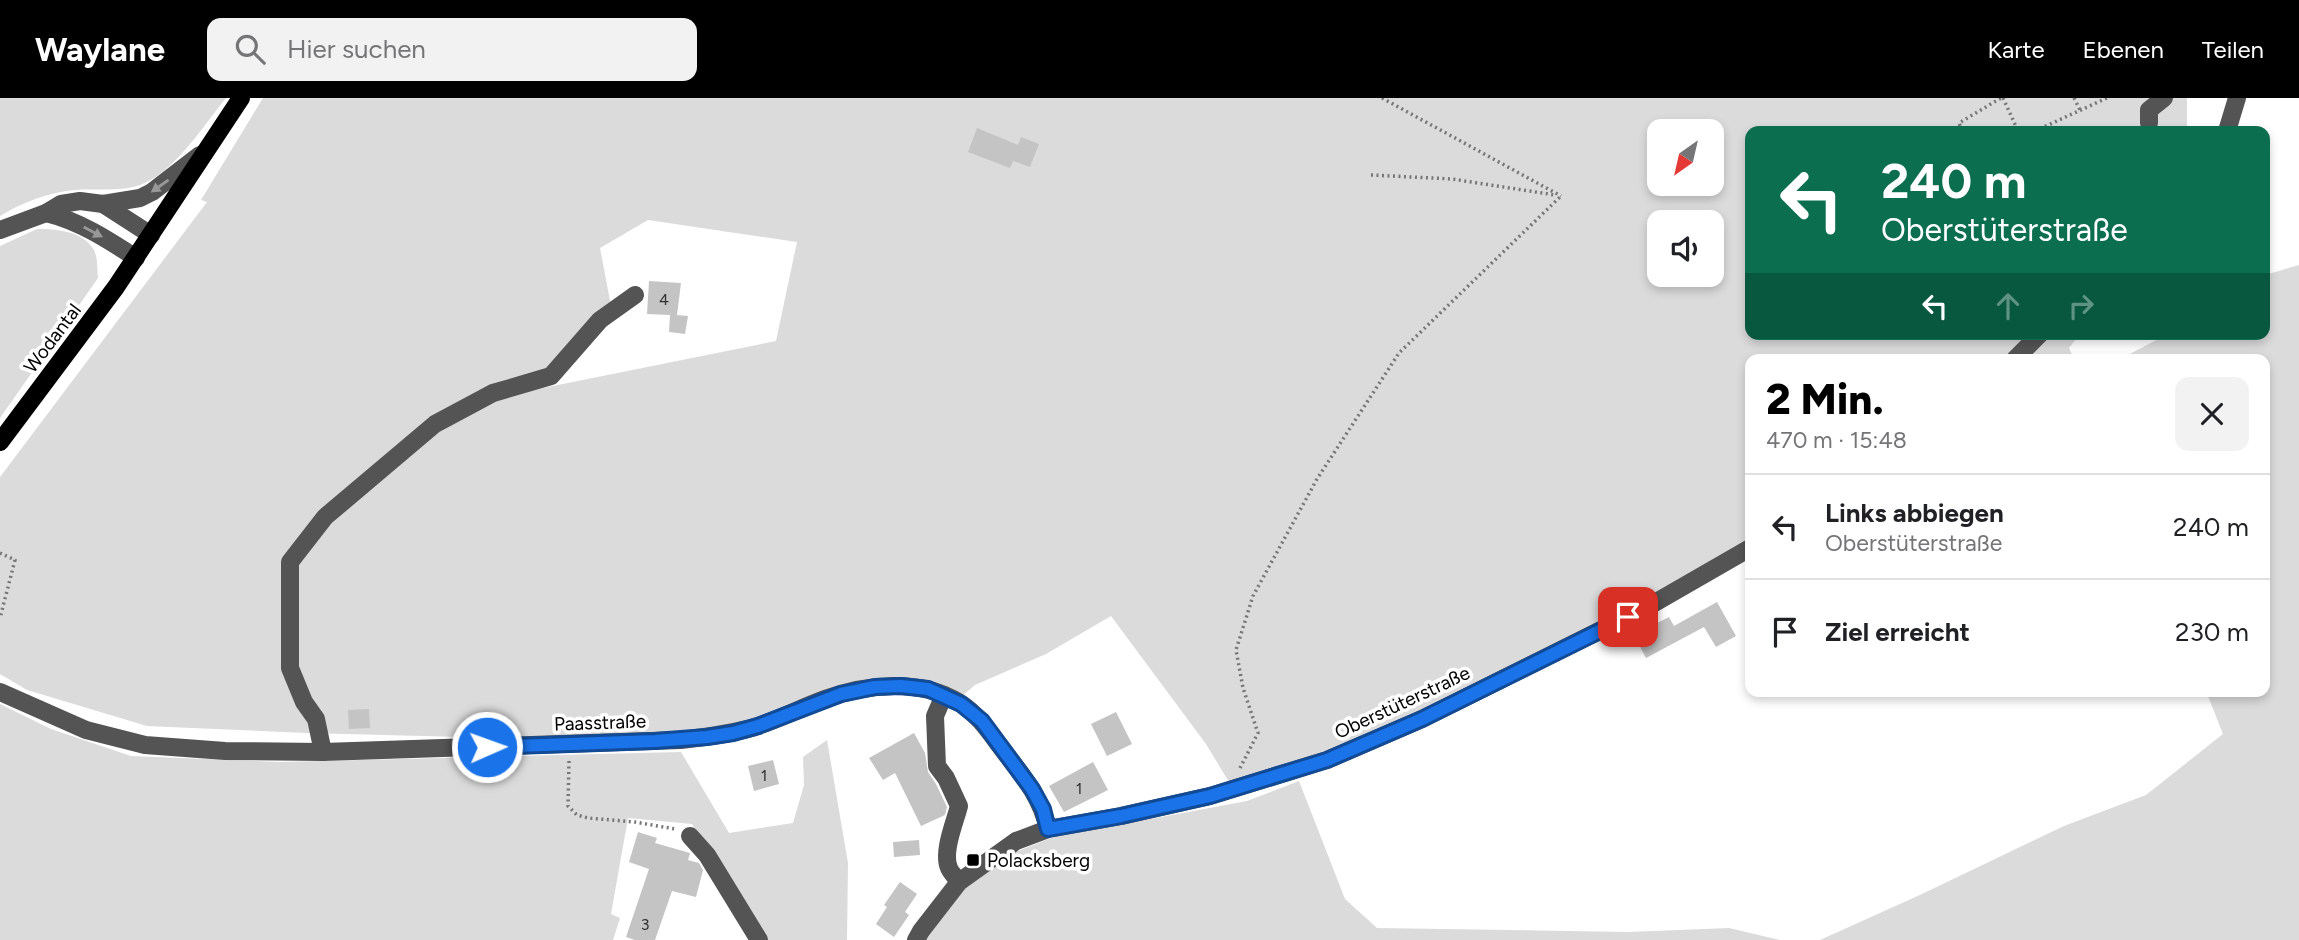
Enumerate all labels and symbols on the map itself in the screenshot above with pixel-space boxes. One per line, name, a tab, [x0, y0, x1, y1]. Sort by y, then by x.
north arrow	[1647, 119, 1724, 196]
one-way arrow	[151, 179, 169, 193]
one-way arrow	[83, 225, 103, 237]
house number: 4	[659, 290, 669, 309]
street label: Wodantal	[19, 299, 86, 378]
pin	[1598, 587, 1658, 647]
street label: Oberstüterstraße	[1331, 661, 1473, 744]
street label: Paasstraße	[554, 709, 647, 736]
position arrow	[450, 710, 524, 784]
house number: 1	[761, 766, 767, 785]
house number: 1	[1076, 779, 1082, 798]
place label: Polacksberg	[987, 849, 1090, 872]
marker: Polacksberg	[965, 852, 981, 868]
house number: 3	[641, 915, 649, 934]

